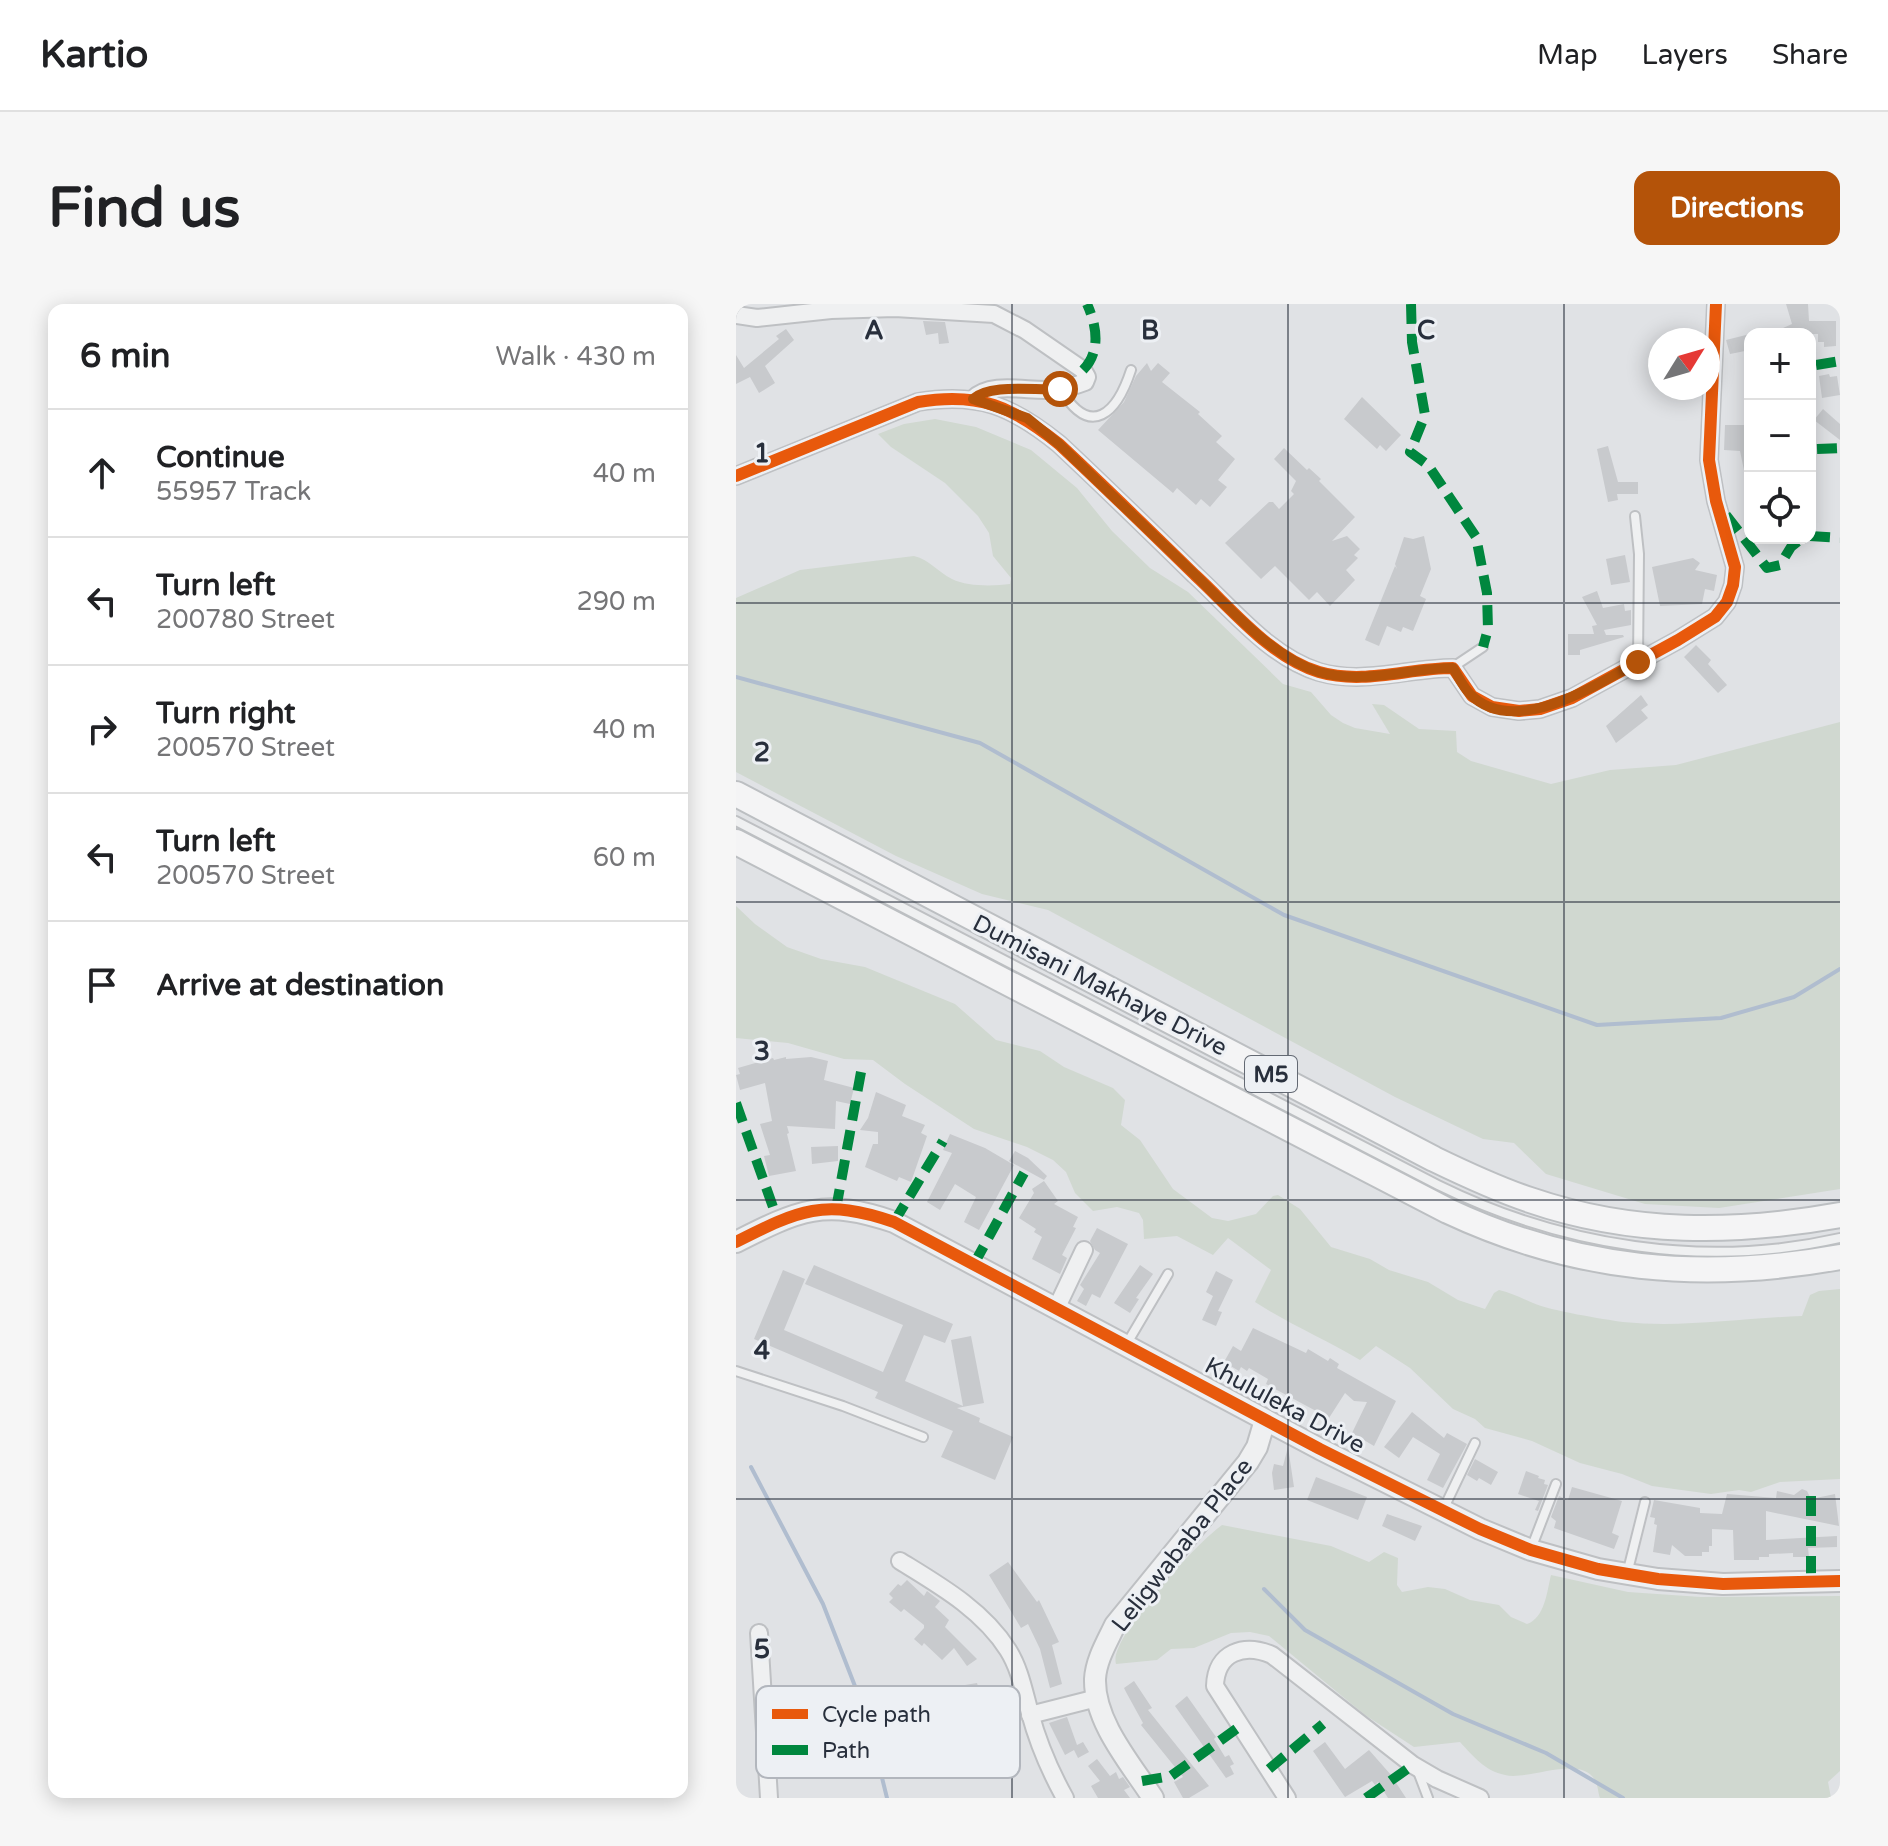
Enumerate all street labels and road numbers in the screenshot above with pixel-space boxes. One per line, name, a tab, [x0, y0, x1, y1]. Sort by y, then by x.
street label: Dumisani Makhaye Drive	[968, 909, 1232, 1062]
road number: M5	[1245, 1056, 1297, 1092]
street label: Khululeka Drive	[1200, 1351, 1370, 1460]
street label: Leligwababa Place	[1106, 1453, 1259, 1638]

